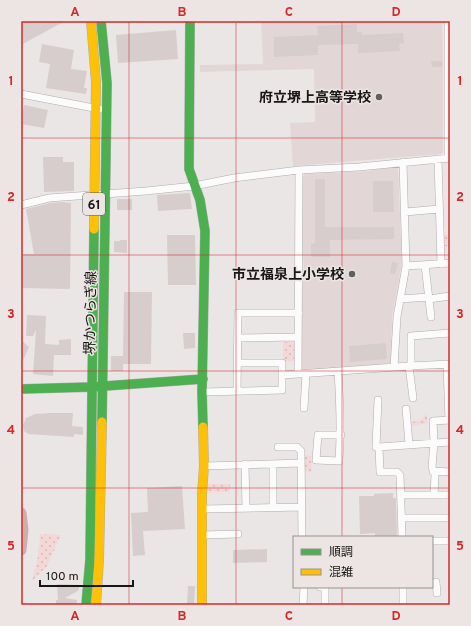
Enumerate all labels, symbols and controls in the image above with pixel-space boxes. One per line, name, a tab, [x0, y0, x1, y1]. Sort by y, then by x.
text: A	[70, 5, 80, 21]
text: B	[178, 5, 187, 21]
text: C	[285, 5, 293, 21]
text: D	[391, 5, 401, 21]
text: 1	[8, 74, 14, 90]
text: 1	[457, 74, 463, 90]
place label: 府立堺上高等学校	[259, 89, 371, 107]
marker: 府立堺上高等学校	[374, 92, 384, 102]
text: 2	[7, 190, 15, 206]
text: 2	[456, 190, 464, 206]
road number: 61	[83, 193, 105, 215]
place label: 市立福泉上小学校	[232, 266, 344, 284]
marker: 市立福泉上小学校	[347, 269, 357, 279]
street label: 堺かつらぎ線	[82, 271, 101, 355]
text: 3	[7, 307, 15, 323]
text: 3	[456, 307, 464, 323]
text: 4	[7, 423, 15, 439]
text: 4	[456, 423, 464, 439]
legend	[293, 536, 433, 588]
text: 5	[7, 539, 15, 555]
text: 5	[456, 539, 464, 555]
text: 順調	[329, 545, 353, 561]
scale bar	[40, 562, 133, 588]
text: 混雑	[329, 565, 353, 581]
text: 100 m	[46, 569, 79, 585]
text: A	[70, 609, 80, 625]
text: B	[178, 609, 187, 625]
text: C	[285, 609, 293, 625]
text: D	[391, 609, 401, 625]

